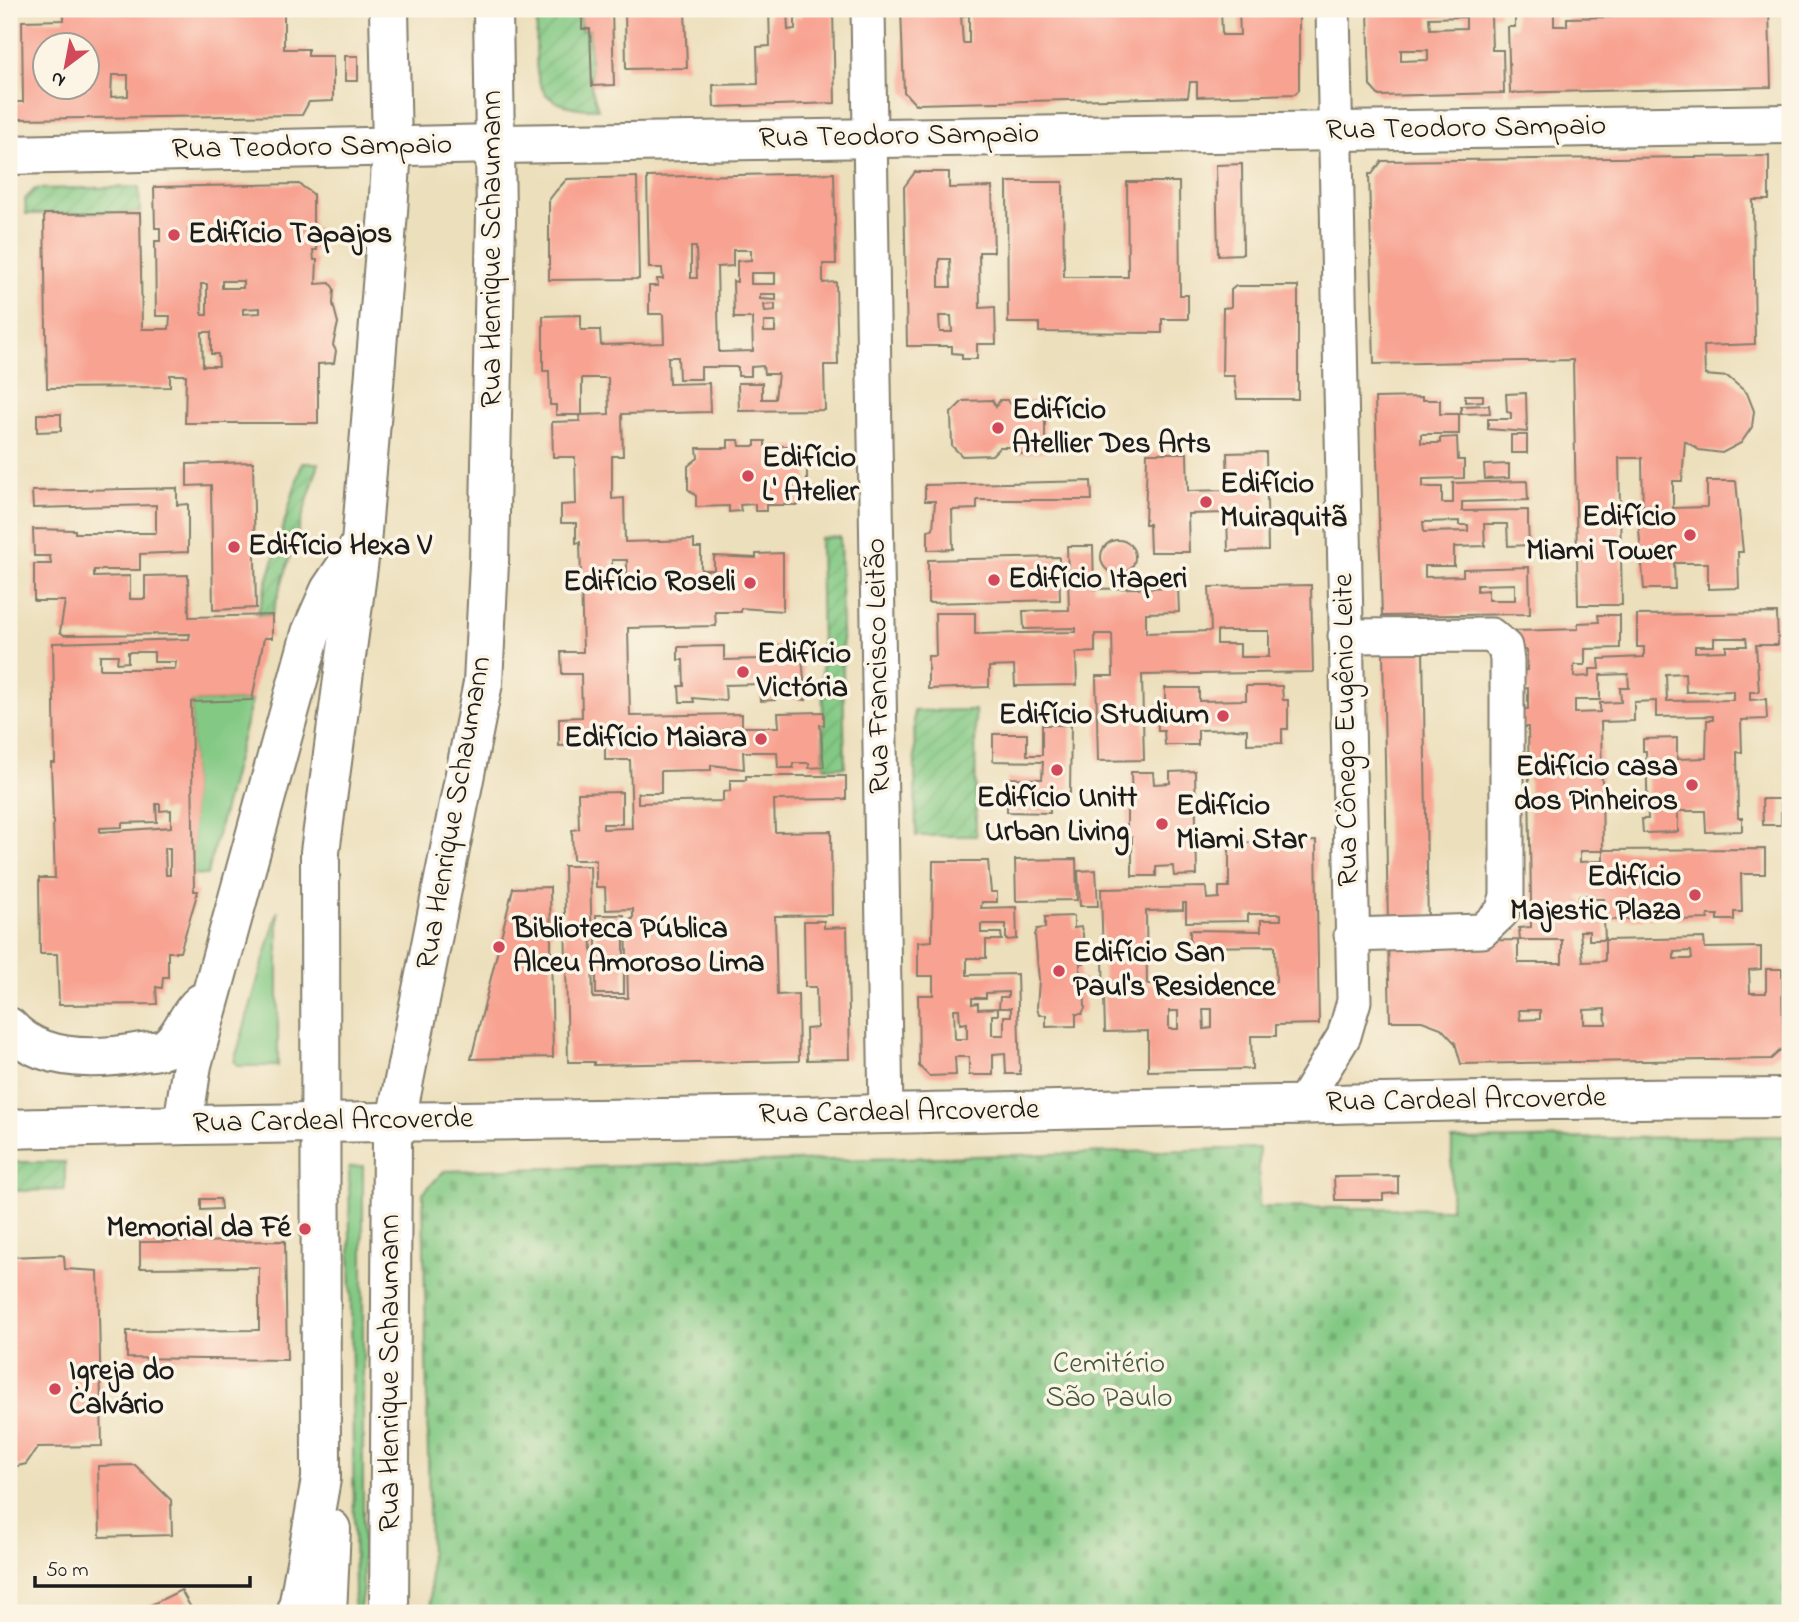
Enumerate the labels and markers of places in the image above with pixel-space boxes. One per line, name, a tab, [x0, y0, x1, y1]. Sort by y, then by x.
place label: Edifício Tapajos	[188, 213, 392, 257]
marker: Edifício Tapajos	[166, 227, 182, 243]
place label: Edifício Atellier Des Arts	[1012, 389, 1211, 467]
marker: Edifício Atellier Des Arts	[990, 420, 1006, 436]
place label: Edifício L' Atelier	[762, 437, 860, 515]
place label: Edifício Muiraquitã	[1220, 463, 1347, 541]
marker: Edifício L' Atelier	[740, 468, 756, 484]
marker: Edifício Muiraquitã	[1198, 494, 1214, 510]
place label: Edifício Miami Tower	[1526, 496, 1677, 574]
place label: Edifício Hexa V	[248, 525, 433, 569]
marker: Edifício Miami Tower	[1682, 527, 1698, 543]
marker: Edifício Hexa V	[226, 539, 242, 555]
place label: Edifício Itaperi	[1008, 558, 1187, 602]
place label: Edifício Roseli	[563, 561, 736, 605]
marker: Edifício Itaperi	[986, 572, 1002, 588]
marker: Edifício Roseli	[742, 575, 758, 591]
place label: Edifício Victória	[756, 633, 851, 711]
marker: Edifício Victória	[735, 664, 751, 680]
place label: Edifício Studium	[998, 694, 1209, 738]
marker: Edifício Studium	[1215, 708, 1231, 724]
place label: Edifício Maiara	[564, 717, 747, 761]
marker: Edifício Maiara	[753, 731, 769, 747]
place label: Edifício casa dos Pinheiros	[1514, 746, 1678, 824]
marker: Edifício Unitt Urban Living	[1049, 762, 1065, 778]
place label: Edifício Unitt Urban Living	[977, 777, 1138, 856]
marker: Edifício casa dos Pinheiros	[1684, 777, 1700, 793]
place label: Edifício Miami Star	[1176, 785, 1308, 863]
marker: Edifício Miami Star	[1154, 816, 1170, 832]
place label: Edifício Majestic Plaza	[1510, 856, 1681, 934]
marker: Edifício Majestic Plaza	[1687, 887, 1703, 903]
place label: Biblioteca Pública Alceu Amoroso Lima	[511, 908, 764, 986]
place label: Edifício San Paul's Residence	[1073, 932, 1277, 1010]
marker: Biblioteca Pública Alceu Amoroso Lima	[491, 939, 507, 955]
marker: Edifício San Paul's Residence	[1051, 963, 1067, 979]
place label: Memorial da Fé	[106, 1207, 293, 1251]
marker: Memorial da Fé	[297, 1221, 313, 1237]
place label: Igreja do Calvário	[69, 1350, 174, 1428]
marker: Igreja do Calvário	[47, 1381, 63, 1397]

